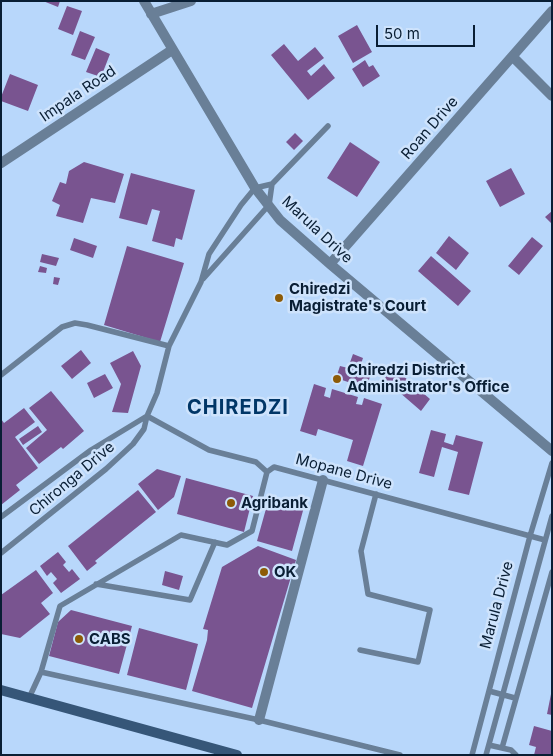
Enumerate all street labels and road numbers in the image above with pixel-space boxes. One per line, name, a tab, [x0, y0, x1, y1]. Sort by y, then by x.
street label: Impala Road	[37, 62, 119, 126]
street label: Roan Drive	[398, 93, 462, 163]
street label: Marula Drive	[278, 193, 356, 267]
street label: Chironga Drive	[26, 438, 118, 520]
street label: Mopane Drive	[294, 450, 394, 494]
street label: Marula Drive	[477, 559, 517, 651]

